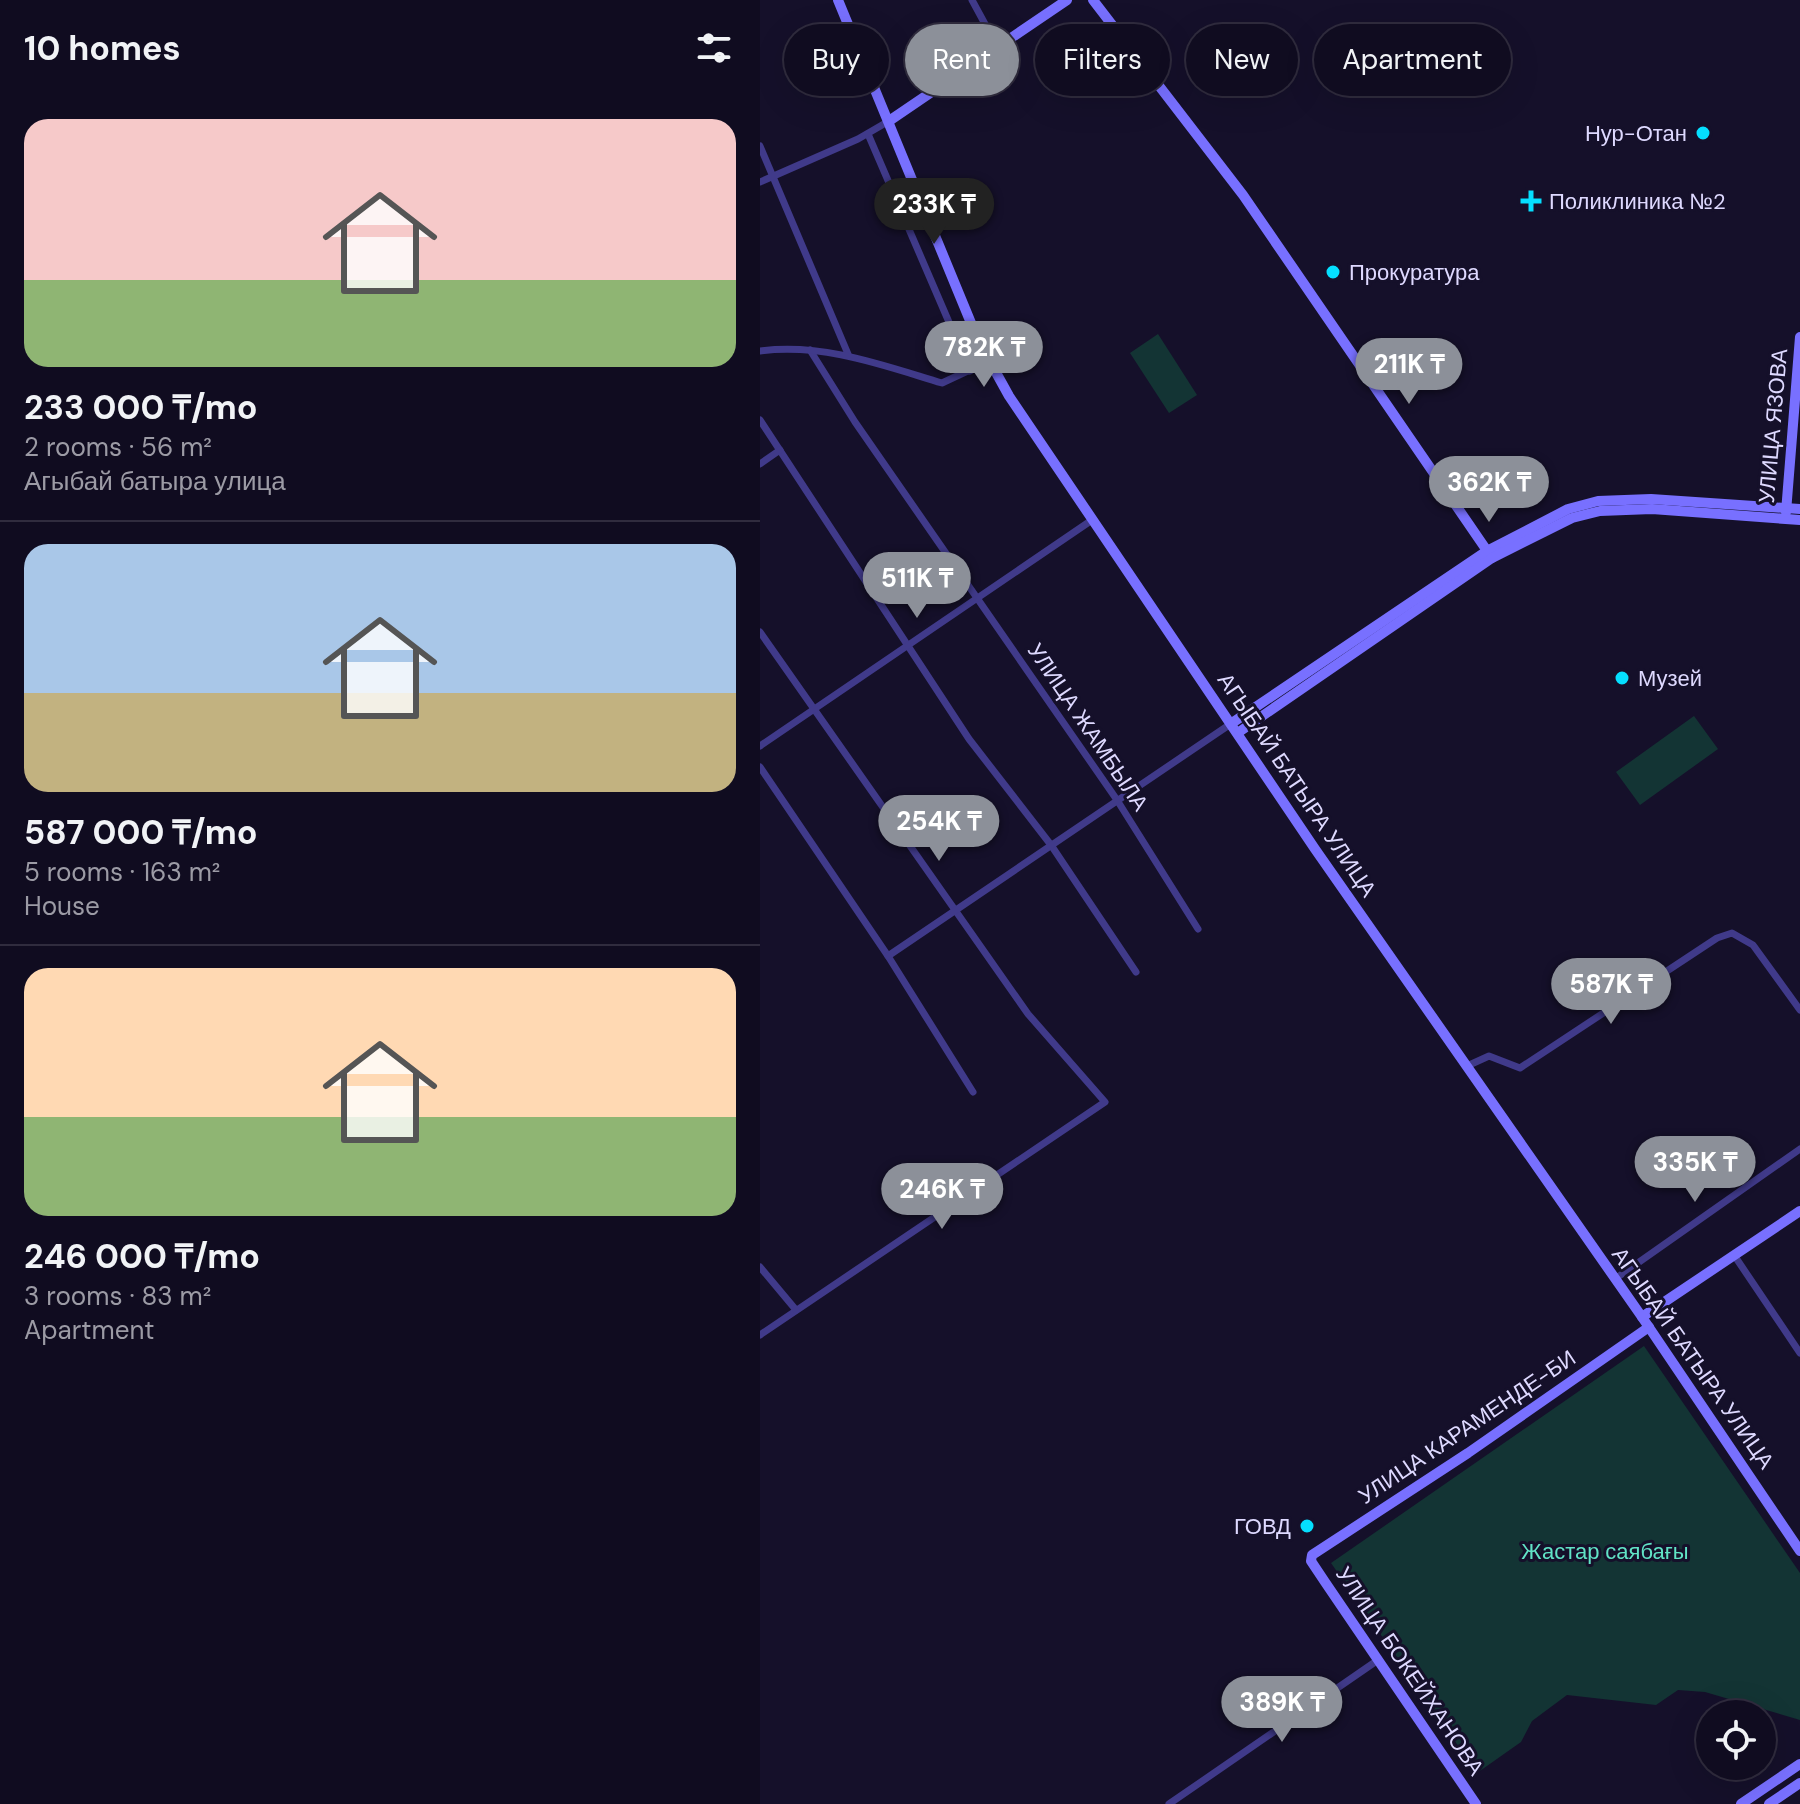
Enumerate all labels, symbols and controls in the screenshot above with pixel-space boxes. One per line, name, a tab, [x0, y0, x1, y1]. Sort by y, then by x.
chip: Buy	[784, 24, 889, 96]
chip: Rent	[905, 24, 1019, 96]
chip: Filters	[1035, 24, 1170, 96]
chip: New	[1186, 24, 1298, 96]
chip: Apartment	[1314, 24, 1511, 96]
text: 10 homes	[24, 26, 181, 71]
icon: filters	[692, 26, 736, 70]
place label: Нур-Отан	[1585, 119, 1687, 148]
marker: Нур-Отан	[1694, 124, 1712, 142]
icon: home	[308, 171, 452, 315]
pin: 233K ₸	[869, 178, 999, 246]
text: 233K ₸	[892, 187, 976, 221]
place label: Поликлиника №2	[1549, 187, 1726, 216]
marker: Поликлиника №2	[1520, 190, 1542, 212]
place label: Прокуратура	[1349, 258, 1480, 287]
marker: Прокуратура	[1324, 263, 1342, 281]
pin: 782K ₸	[919, 321, 1049, 389]
text: 782K ₸	[943, 330, 1025, 364]
pin: 211K ₸	[1344, 338, 1474, 406]
text: 211K ₸	[1373, 347, 1445, 381]
street label: УЛИЦА ЯЗОВА	[1752, 347, 1794, 504]
text: 233 000 ₸/mo	[24, 385, 258, 430]
text: 2 rooms · 56 m²	[24, 430, 212, 464]
pin: 362K ₸	[1424, 456, 1554, 524]
text: Агыбай батыра улица	[24, 464, 286, 498]
text: 362K ₸	[1447, 465, 1531, 499]
pin: 511K ₸	[852, 552, 982, 620]
text: 511K ₸	[881, 561, 953, 595]
icon: home	[308, 596, 452, 740]
street label: УЛИЦА ЖАМБЫЛА	[1021, 637, 1155, 817]
place label: Музей	[1638, 664, 1702, 693]
street label: АГЫБАЙ БАТЫРА УЛИЦА	[1211, 667, 1383, 903]
marker: Музей	[1613, 669, 1631, 687]
pin: 254K ₸	[874, 795, 1004, 863]
text: 254K ₸	[896, 804, 982, 838]
text: 587 000 ₸/mo	[24, 810, 258, 855]
text: 5 rooms · 163 m²	[24, 855, 220, 889]
text: House	[24, 889, 100, 923]
pin: 587K ₸	[1546, 958, 1676, 1026]
text: 587K ₸	[1569, 967, 1653, 1001]
icon: home	[308, 1020, 452, 1164]
pin: 335K ₸	[1630, 1136, 1760, 1204]
text: 335K ₸	[1653, 1145, 1737, 1179]
pin: 246K ₸	[877, 1163, 1007, 1231]
text: 246K ₸	[899, 1172, 985, 1206]
text: 246 000 ₸/mo	[24, 1234, 260, 1279]
street label: АГЫБАЙ БАТЫРА УЛИЦА	[1605, 1241, 1781, 1475]
text: 3 rooms · 83 m²	[24, 1279, 211, 1313]
text: Apartment	[24, 1313, 155, 1347]
street label: УЛИЦА КАРАМЕНДЕ-БИ	[1353, 1343, 1581, 1511]
place label: ГОВД	[1234, 1512, 1291, 1541]
marker: ГОВД	[1298, 1517, 1316, 1535]
park label: Жастар саябағы	[1521, 1537, 1689, 1566]
street label: УЛИЦА БОКЕЙХАНОВА	[1329, 1561, 1491, 1781]
pin: 389K ₸	[1217, 1676, 1347, 1744]
text: 389K ₸	[1239, 1685, 1325, 1719]
map controls	[1696, 1700, 1776, 1780]
button: locate	[1696, 1700, 1776, 1780]

